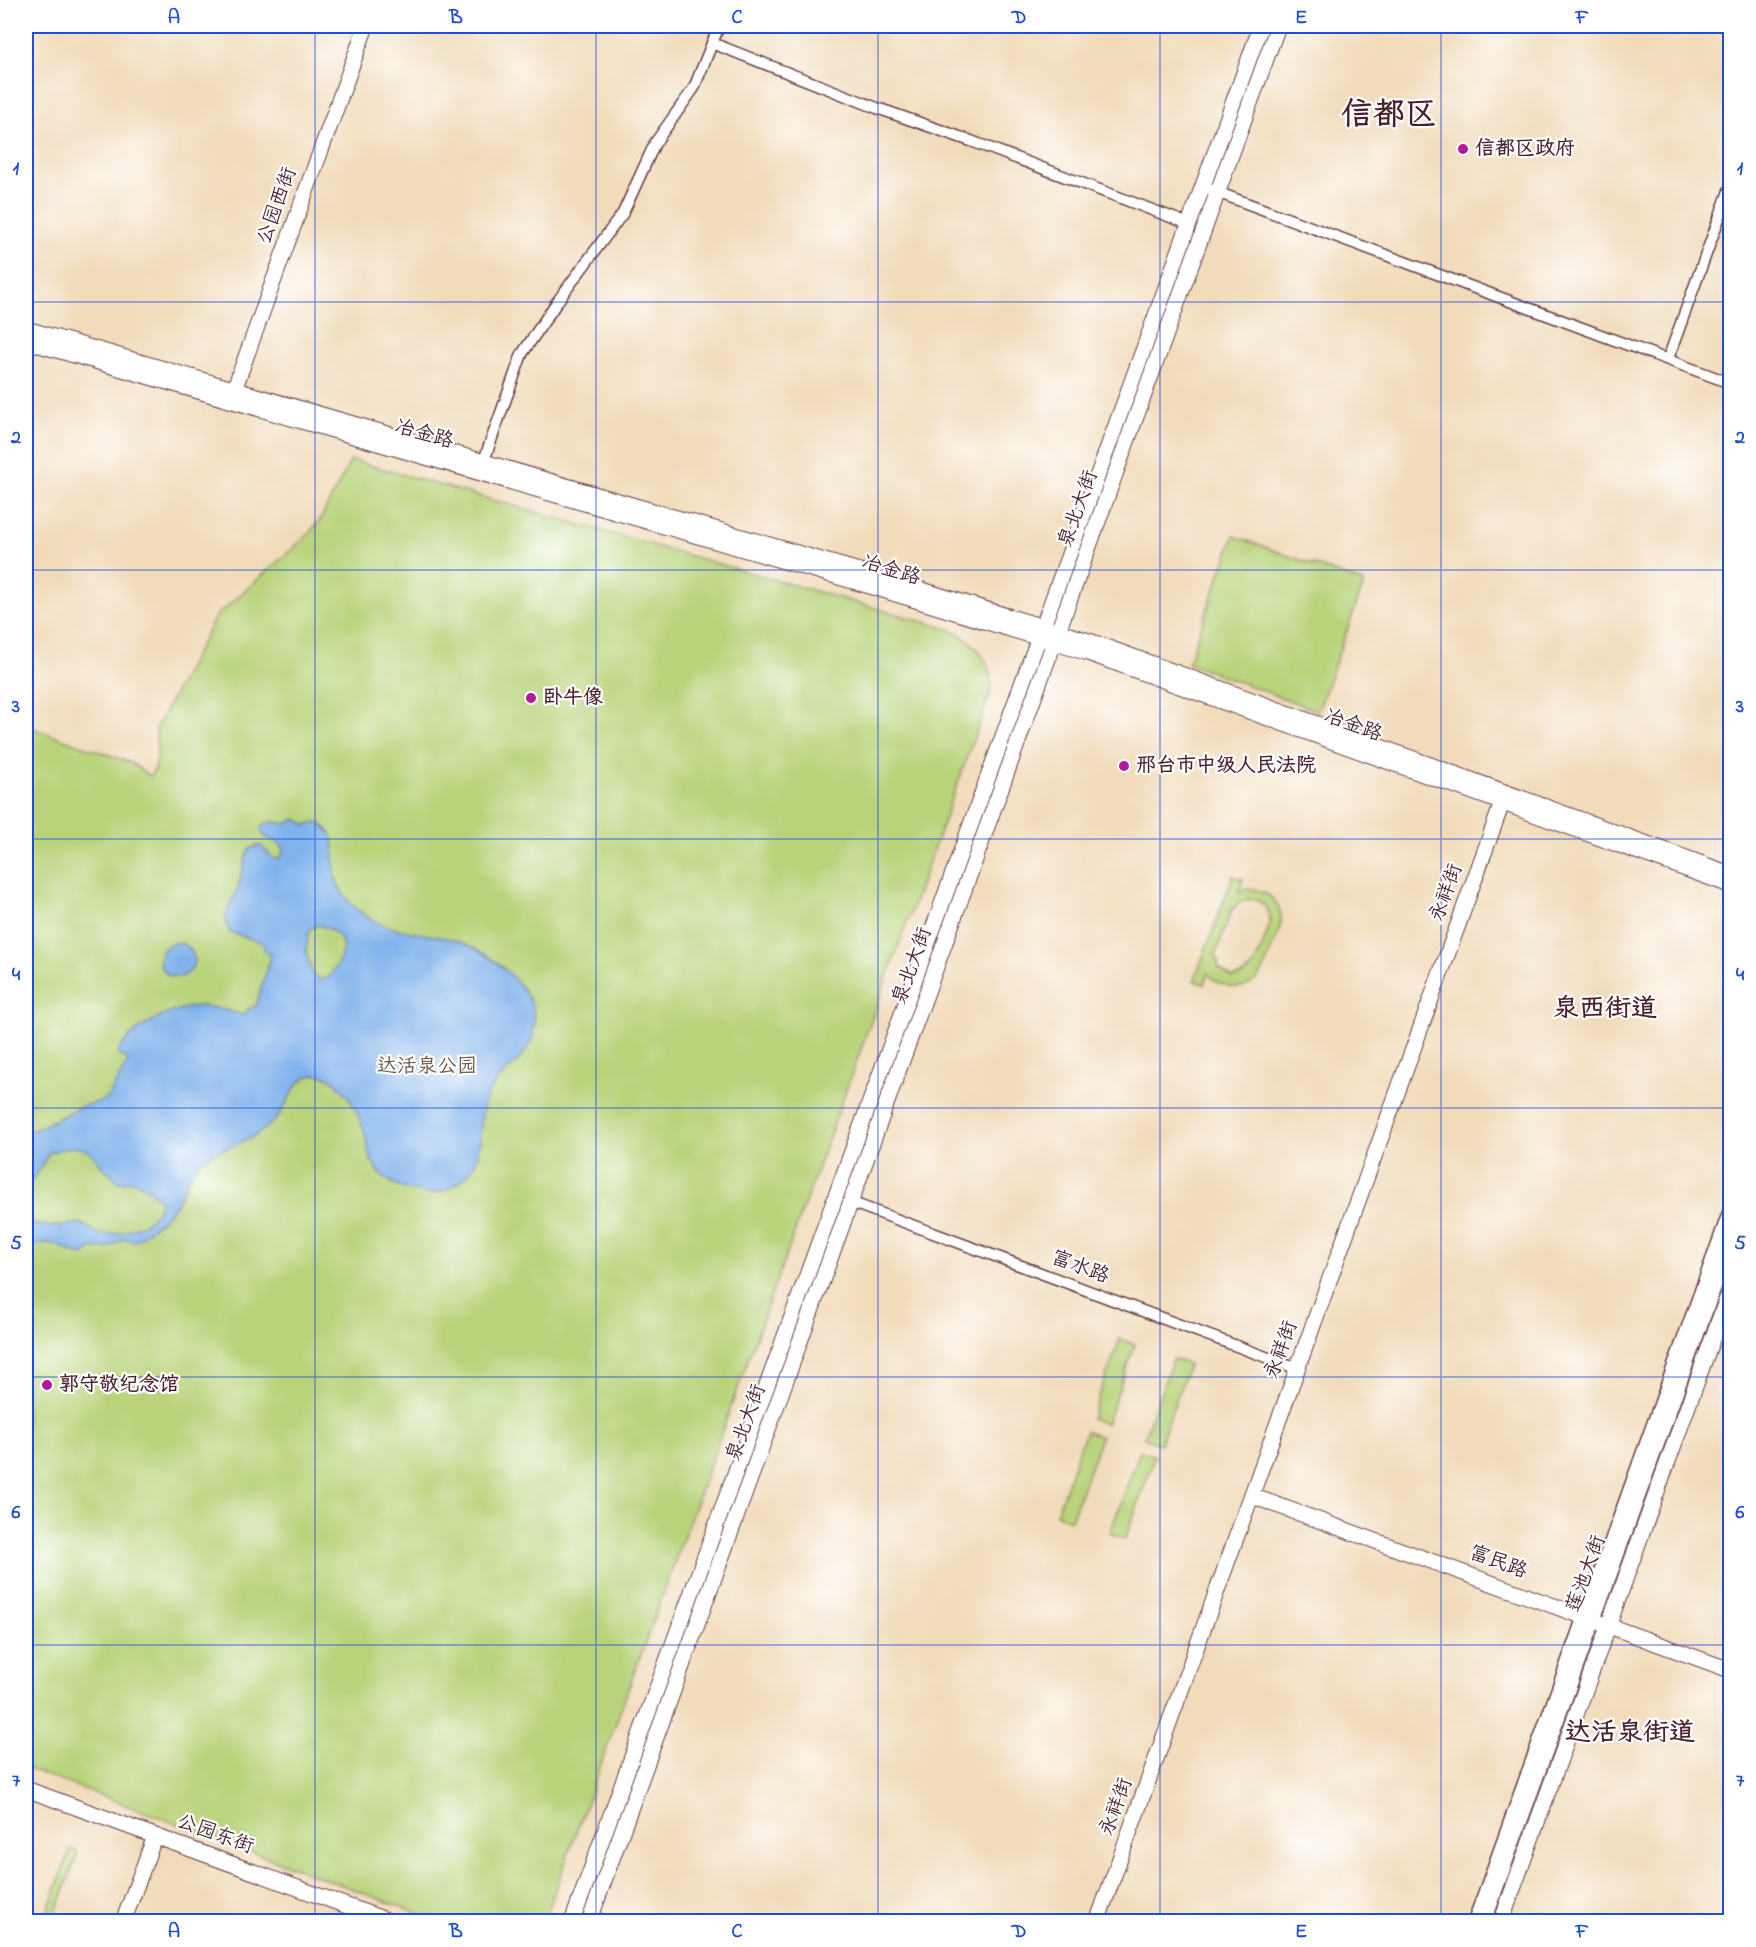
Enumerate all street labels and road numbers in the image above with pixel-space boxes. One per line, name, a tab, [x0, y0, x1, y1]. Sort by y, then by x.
street label: 公园西街	[251, 163, 305, 249]
street label: 冶金路	[391, 413, 458, 457]
street label: 泉北大街	[1052, 466, 1106, 552]
street label: 冶金路	[858, 548, 925, 594]
street label: 冶金路	[1320, 702, 1387, 750]
street label: 永祥街	[1423, 860, 1471, 926]
street label: 泉北大街	[886, 923, 940, 1009]
street label: 富水路	[1047, 1244, 1114, 1292]
street label: 永祥街	[1258, 1317, 1306, 1383]
street label: 泉北大街	[720, 1380, 774, 1466]
street label: 莲池大街	[1560, 1531, 1614, 1617]
street label: 富民路	[1465, 1539, 1532, 1587]
street label: 永祥街	[1093, 1774, 1141, 1840]
street label: 公园东街	[172, 1808, 258, 1862]

